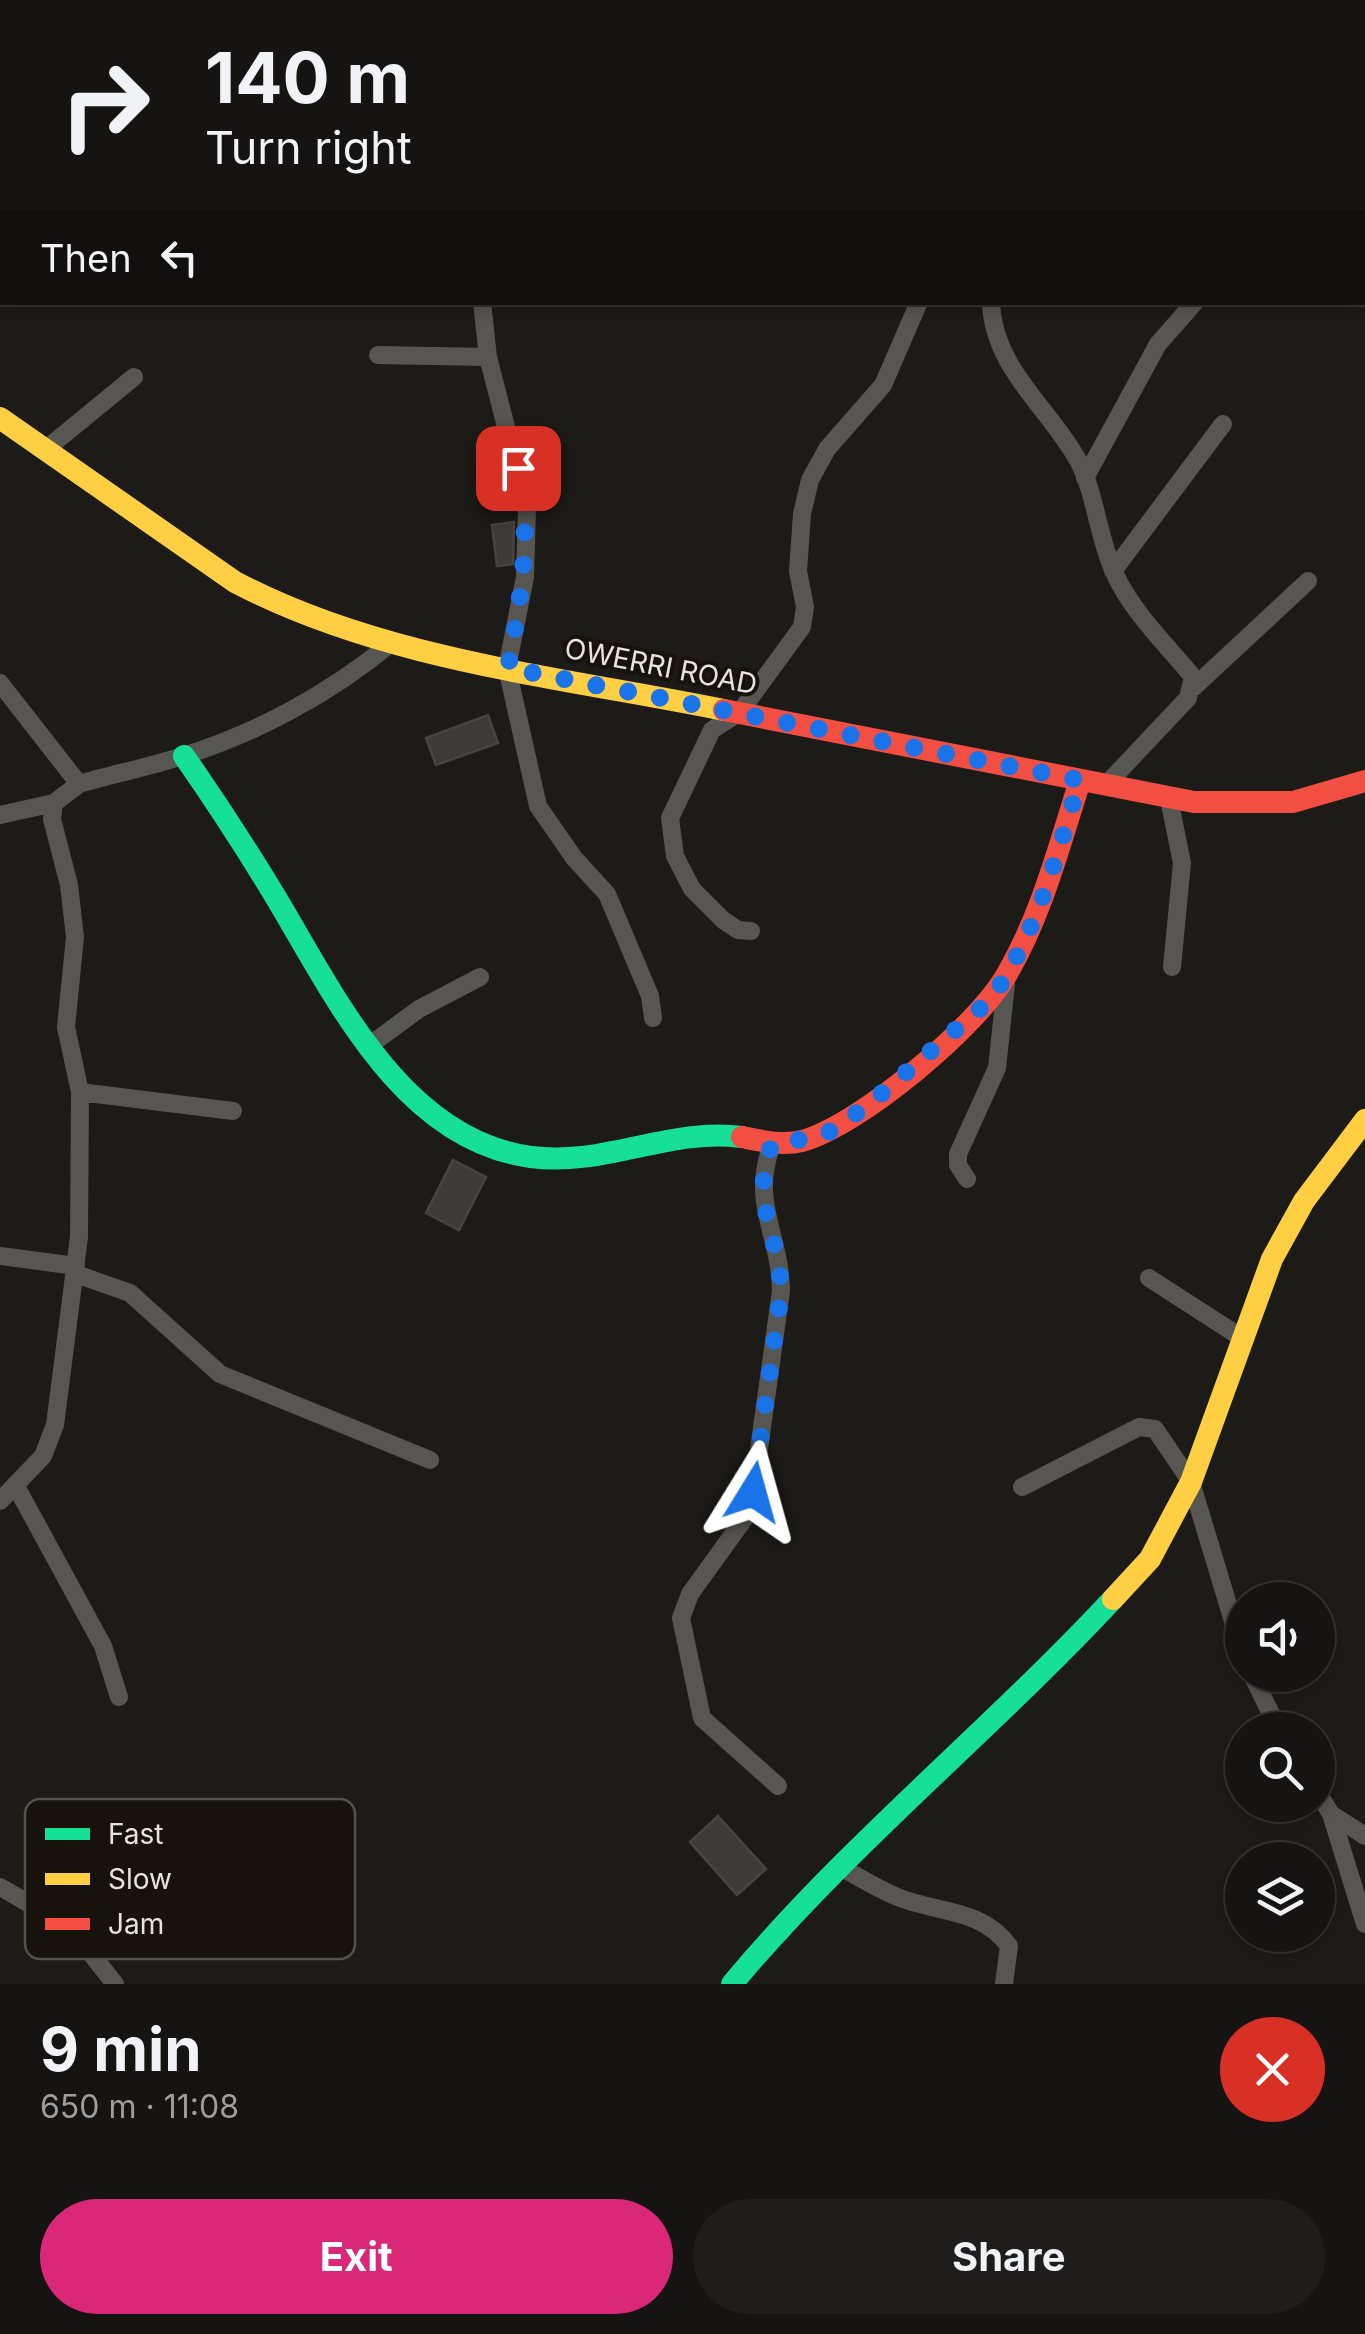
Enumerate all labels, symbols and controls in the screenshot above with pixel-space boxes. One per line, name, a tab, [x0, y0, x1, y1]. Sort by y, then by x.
text: 140 m	[205, 35, 410, 120]
icon: right	[40, 40, 170, 170]
text: Turn right	[205, 120, 412, 175]
icon: left	[152, 230, 207, 285]
text: Then	[40, 235, 132, 281]
pin	[476, 426, 561, 511]
icon: arrive	[491, 441, 546, 496]
street label: OWERRI ROAD	[562, 631, 760, 701]
position arrow	[701, 1440, 805, 1544]
map controls	[1225, 1582, 1335, 1952]
button: sound	[1225, 1582, 1335, 1692]
button: search	[1225, 1712, 1335, 1822]
legend	[25, 1799, 355, 1959]
text: Fast	[108, 1817, 164, 1851]
button: layers	[1225, 1842, 1335, 1952]
text: Slow	[108, 1862, 172, 1896]
text: Jam	[108, 1907, 164, 1941]
text: 9 min	[40, 2013, 202, 2085]
button: close	[1220, 2017, 1325, 2122]
text: 650 m · 11:08	[40, 2087, 239, 2126]
button: Exit	[40, 2199, 673, 2314]
button: Share	[693, 2199, 1325, 2314]

